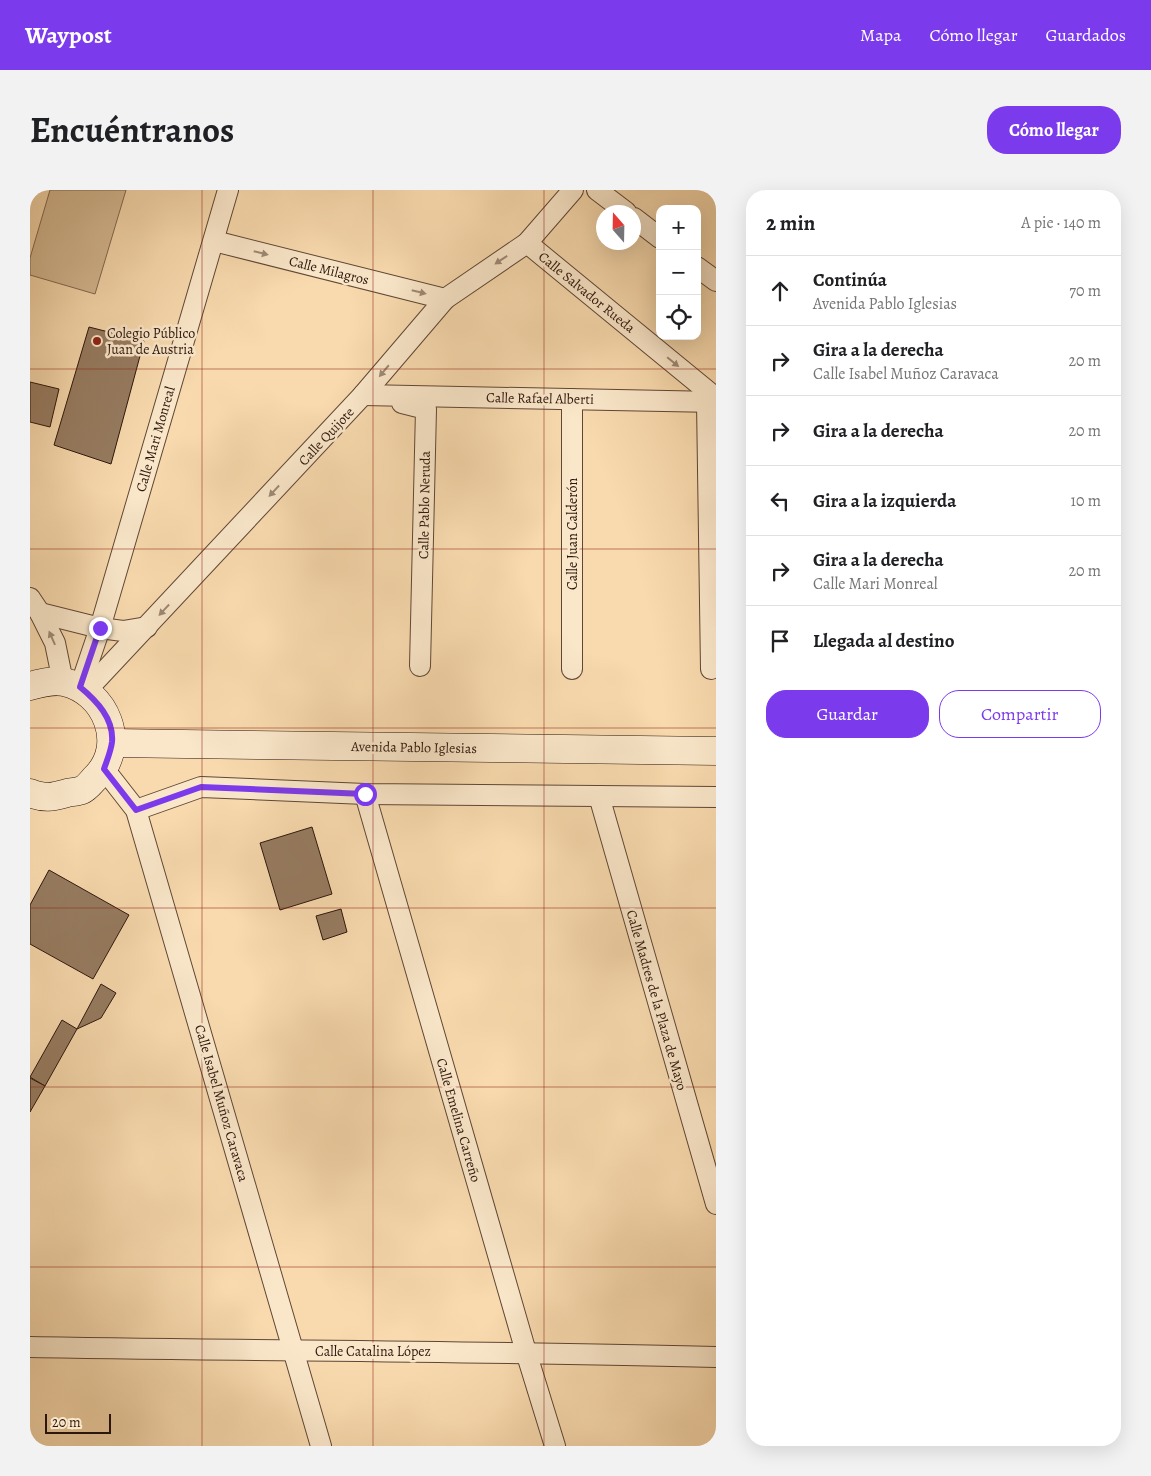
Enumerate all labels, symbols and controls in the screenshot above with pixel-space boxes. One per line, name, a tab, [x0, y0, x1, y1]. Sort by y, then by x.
text: Waypost	[25, 19, 112, 51]
text: Mapa	[860, 23, 901, 47]
text: Cómo llegar	[929, 23, 1018, 47]
text: Guardados	[1046, 23, 1126, 47]
text: Encuéntranos	[30, 106, 234, 154]
button: Cómo llegar	[987, 106, 1121, 154]
north arrow	[596, 205, 641, 250]
map controls	[656, 205, 701, 340]
button: +	[656, 205, 701, 250]
text: 2 min	[766, 209, 815, 237]
text: A pie · 140 m	[1021, 212, 1101, 234]
street label: Calle Salvador Rueda	[534, 247, 639, 338]
one-way arrow	[253, 249, 268, 257]
button: −	[656, 250, 701, 295]
street label: Calle Milagros	[287, 251, 371, 290]
one-way arrow	[495, 255, 508, 265]
text: Continúa	[813, 267, 887, 293]
icon: ahead	[766, 277, 794, 305]
text: 70 m	[1069, 280, 1101, 302]
one-way arrow	[411, 288, 426, 296]
text: Avenida Pablo Iglesias	[813, 293, 957, 315]
button: locate	[656, 295, 701, 340]
place label: Colegio Público Juan de Austria	[107, 324, 195, 359]
marker: Colegio Público Juan de Austria	[91, 335, 103, 347]
text: Gira a la derecha	[813, 337, 944, 363]
icon: right	[766, 347, 794, 375]
text: 20 m	[1068, 350, 1101, 372]
one-way arrow	[666, 357, 679, 368]
text: Calle Isabel Muñoz Caravaca	[813, 363, 999, 385]
one-way arrow	[378, 364, 390, 376]
street label: Calle Mari Monreal	[131, 384, 180, 494]
street label: Calle Rafael Alberti	[486, 388, 594, 409]
street label: Calle Quijote	[294, 403, 358, 470]
icon: right	[766, 417, 794, 445]
text: Gira a la derecha	[813, 418, 944, 444]
text: 20 m	[1068, 420, 1101, 442]
street label: Calle Pablo Neruda	[414, 450, 435, 559]
street label: Calle Juan Calderón	[563, 478, 582, 590]
one-way arrow	[269, 484, 280, 497]
icon: left	[766, 487, 794, 515]
text: Gira a la izquierda	[813, 488, 956, 514]
text: 10 m	[1071, 490, 1101, 512]
text: Gira a la derecha	[813, 547, 944, 573]
icon: right	[766, 557, 794, 585]
text: 20 m	[1068, 560, 1101, 582]
text: Calle Mari Monreal	[813, 573, 938, 595]
one-way arrow	[158, 603, 170, 615]
route end	[89, 617, 112, 640]
icon: arrive	[766, 627, 794, 655]
text: Llegada al destino	[813, 628, 955, 654]
one-way arrow	[47, 631, 55, 645]
button: Guardar	[766, 690, 929, 738]
button: Compartir	[939, 690, 1101, 738]
street label: Avenida Pablo Iglesias	[350, 737, 477, 758]
route start	[354, 783, 377, 806]
street label: Calle Madres de la Plaza de Mayo	[622, 908, 691, 1093]
street label: Calle Isabel Muñoz Caravaca	[190, 1022, 253, 1184]
street label: Calle Emelina Carreño	[432, 1056, 485, 1184]
street label: Calle Catalina López	[315, 1342, 431, 1361]
scale bar	[45, 1411, 111, 1434]
text: 20 m	[52, 1413, 81, 1432]

